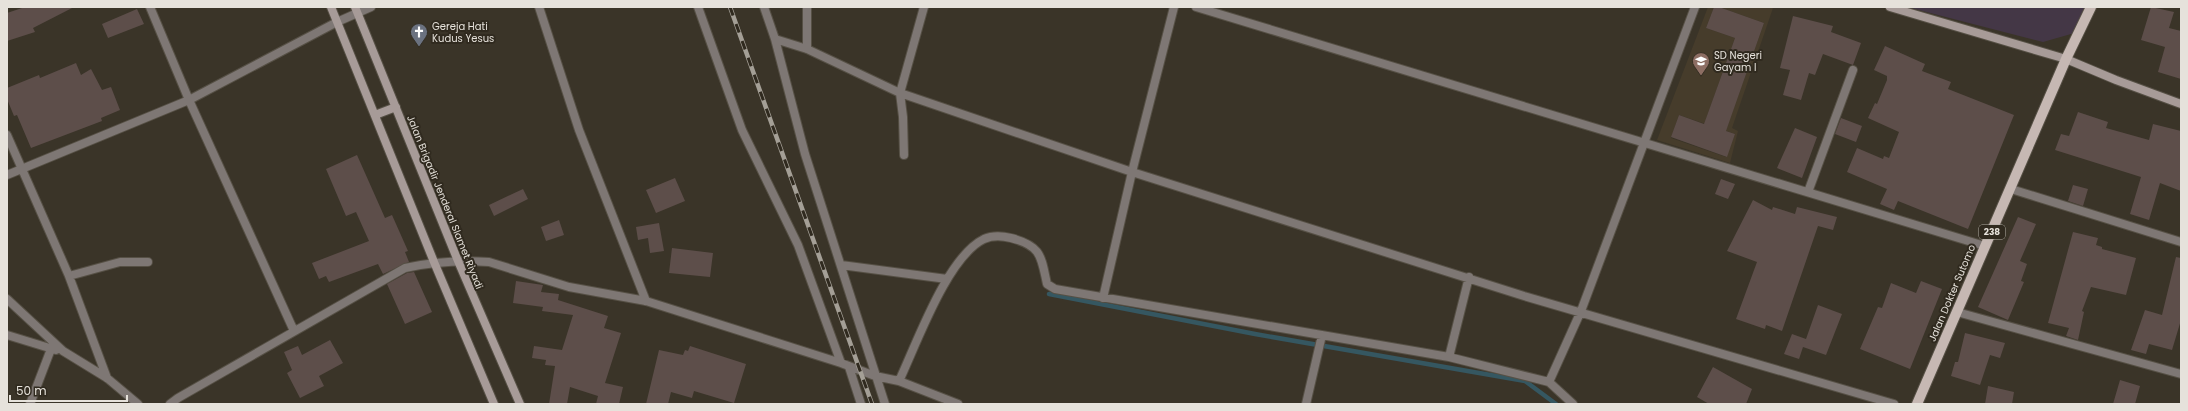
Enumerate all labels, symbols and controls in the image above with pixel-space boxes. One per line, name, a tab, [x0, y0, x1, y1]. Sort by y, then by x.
place label: Gereja Hati Kudus Yesus	[432, 19, 494, 46]
church icon: Gereja Hati Kudus Yesus	[409, 22, 429, 47]
place label: SD Negeri Gayam I	[1714, 48, 1762, 75]
school or university icon: SD Negeri Gayam I	[1691, 51, 1711, 76]
street label: Jalan Brigadir Jenderal Slamet Riyadi	[403, 113, 487, 291]
road number: 238	[1979, 225, 2005, 239]
street label: Jalan Dokter Sutomo	[1925, 242, 1979, 344]
scale bar	[10, 377, 127, 403]
text: 50 m	[16, 382, 47, 399]

